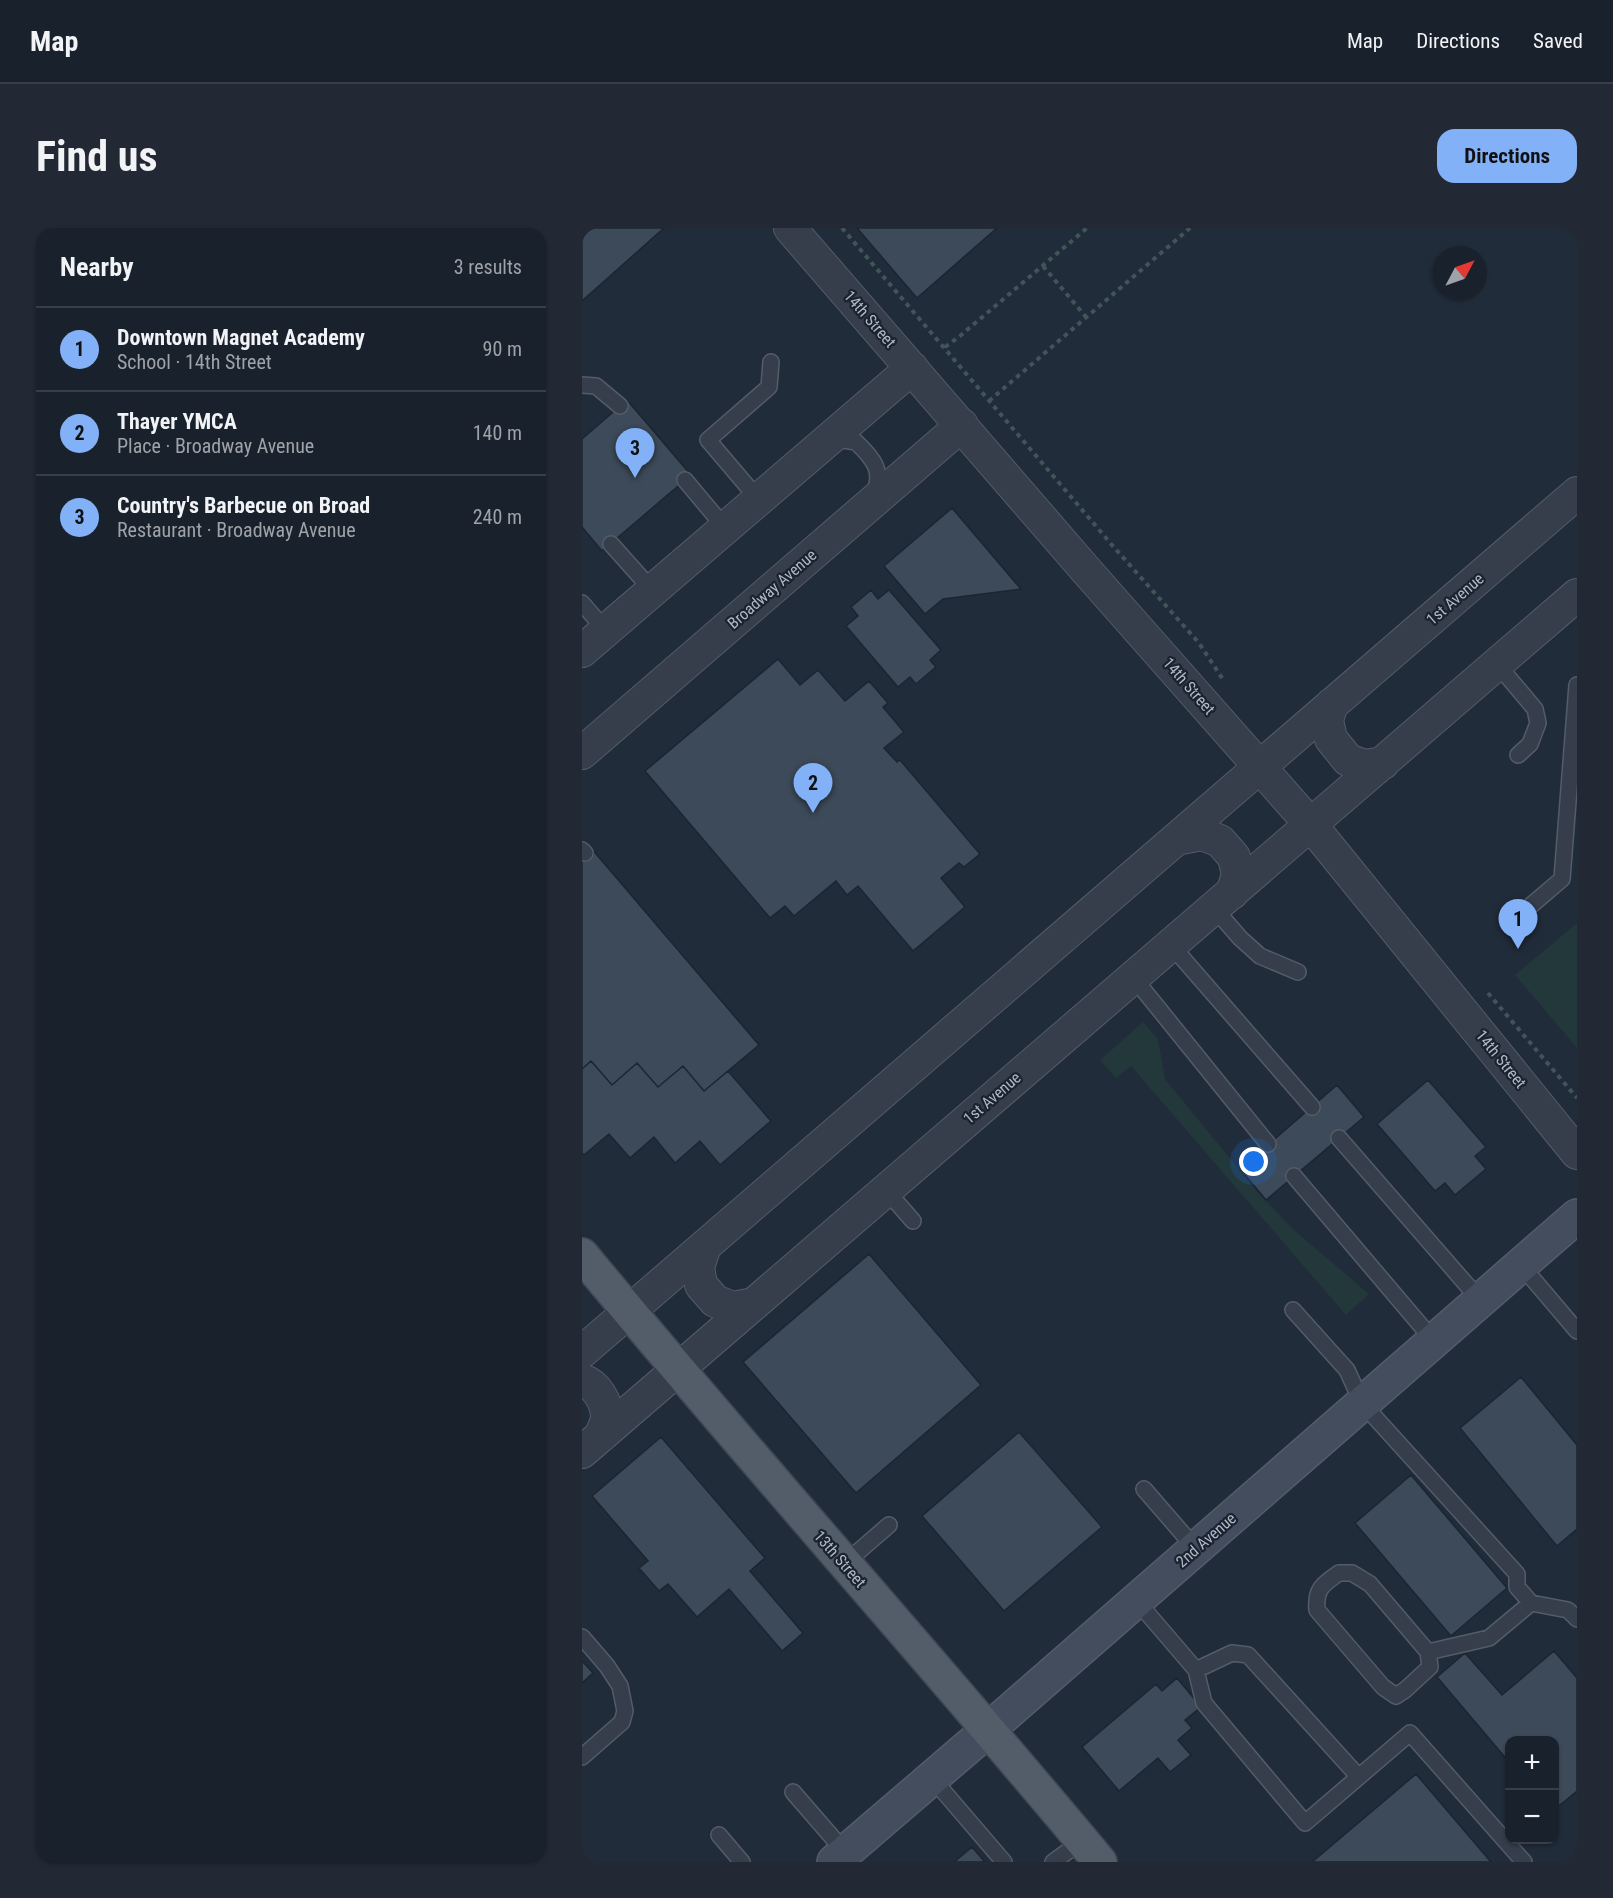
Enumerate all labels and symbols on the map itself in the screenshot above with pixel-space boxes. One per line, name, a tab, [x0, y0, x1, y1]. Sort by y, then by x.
north arrow	[1433, 246, 1487, 300]
street label: 14th Street	[840, 287, 900, 352]
pin: 3	[616, 428, 654, 478]
street label: Broadway Avenue	[724, 545, 820, 633]
street label: 1st Avenue	[1422, 569, 1488, 629]
street label: 14th Street	[1159, 654, 1219, 719]
pin: 2	[794, 764, 832, 813]
pin: 1	[1498, 900, 1538, 949]
street label: 14th Street	[1472, 1026, 1530, 1092]
street label: 1st Avenue	[959, 1068, 1025, 1128]
your location	[1239, 1147, 1268, 1176]
street label: 2nd Avenue	[1172, 1509, 1240, 1571]
street label: 13th Street	[810, 1527, 870, 1592]

